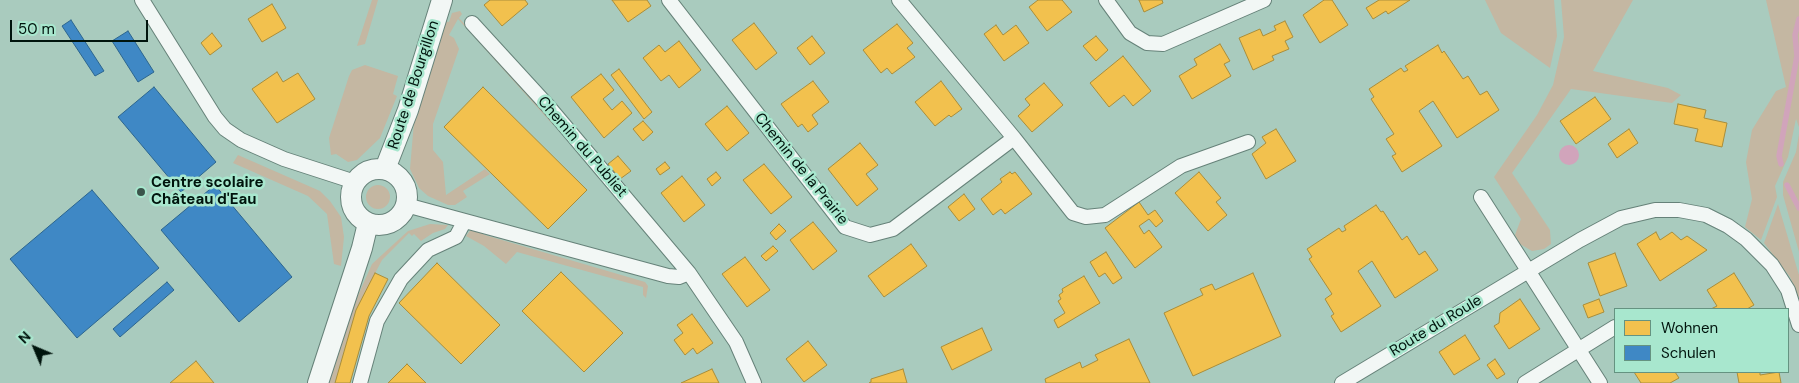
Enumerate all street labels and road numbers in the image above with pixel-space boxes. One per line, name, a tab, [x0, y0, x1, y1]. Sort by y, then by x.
street label: Route de Bourgillon	[385, 18, 443, 152]
street label: Chemin du Publiet	[533, 93, 631, 201]
street label: Chemin de la Prairie	[750, 109, 852, 229]
street label: Route du Roule	[1387, 292, 1485, 360]

